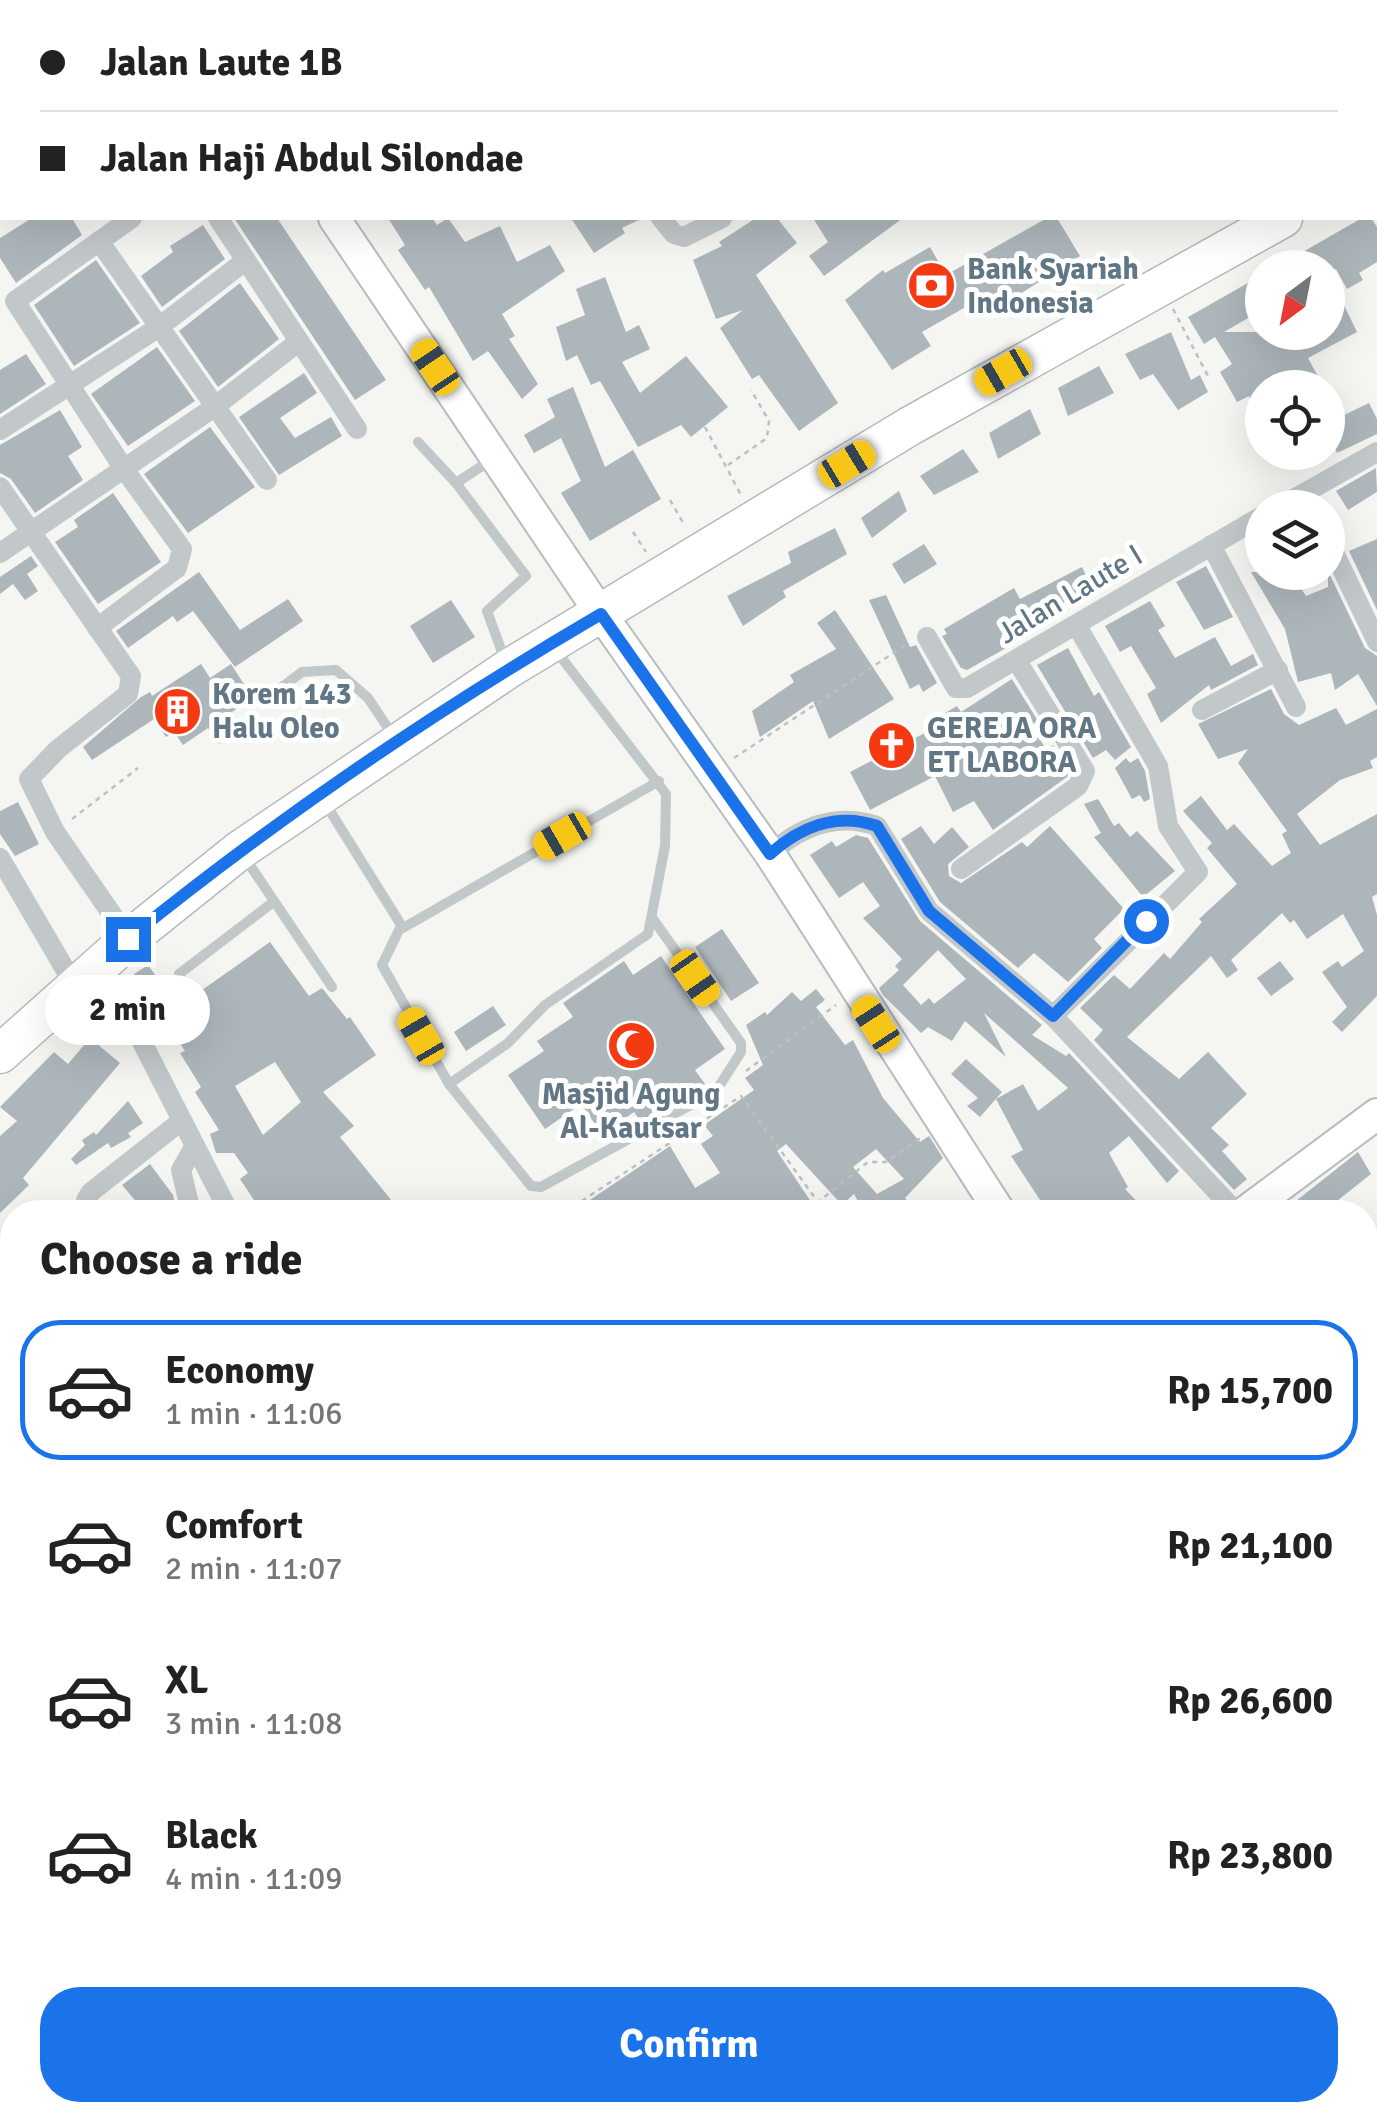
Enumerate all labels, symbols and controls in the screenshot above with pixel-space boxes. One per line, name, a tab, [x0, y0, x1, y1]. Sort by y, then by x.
text: Jalan Laute 1B	[100, 39, 343, 86]
text: Jalan Haji Abdul Silondae	[100, 135, 524, 182]
north arrow	[1245, 250, 1345, 350]
map controls	[1245, 250, 1345, 590]
place label: Bank Syariah Indonesia	[967, 251, 1139, 322]
bank icon: Bank Syariah Indonesia	[906, 260, 958, 312]
car	[406, 334, 464, 400]
car	[970, 344, 1036, 400]
button: locate	[1245, 370, 1345, 470]
car	[814, 436, 880, 492]
button: layers	[1245, 490, 1345, 590]
street label: Jalan Laute I	[991, 537, 1149, 652]
place label: Korem 143 Halu Oleo	[212, 676, 352, 747]
building icon: Korem 143 Halu Oleo	[151, 685, 203, 737]
place label: GEREJA ORA ET LABORA	[927, 710, 1096, 781]
church icon: GEREJA ORA ET LABORA	[866, 719, 918, 771]
car	[529, 808, 595, 864]
route start	[1124, 899, 1169, 944]
route end	[106, 917, 151, 962]
car	[666, 945, 724, 1011]
callout: 2 min	[46, 974, 210, 1044]
text: 2 min	[89, 990, 166, 1029]
car	[847, 991, 905, 1057]
car	[393, 1003, 449, 1069]
mosque icon: Masjid Agung Al-Kautsar	[605, 1019, 657, 1071]
place label: Masjid Agung Al-Kautsar	[542, 1076, 720, 1147]
text: Choose a ride	[40, 1232, 303, 1287]
icon: car	[45, 1345, 135, 1435]
text: Economy	[165, 1347, 314, 1394]
text: Rp 15,700	[1167, 1367, 1333, 1414]
text: 1 min · 11:06	[165, 1394, 343, 1433]
icon: car	[45, 1500, 135, 1590]
text: Comfort	[165, 1502, 303, 1549]
text: Rp 21,100	[1167, 1522, 1333, 1569]
text: 2 min · 11:07	[165, 1549, 343, 1588]
icon: car	[45, 1655, 135, 1745]
text: XL	[165, 1657, 208, 1704]
text: Rp 26,600	[1167, 1677, 1333, 1724]
text: 3 min · 11:08	[165, 1704, 343, 1743]
icon: car	[45, 1810, 135, 1900]
text: Black	[165, 1812, 258, 1859]
text: Rp 23,800	[1167, 1832, 1333, 1879]
text: 4 min · 11:09	[165, 1859, 343, 1898]
button: Confirm	[40, 1987, 1338, 2102]

